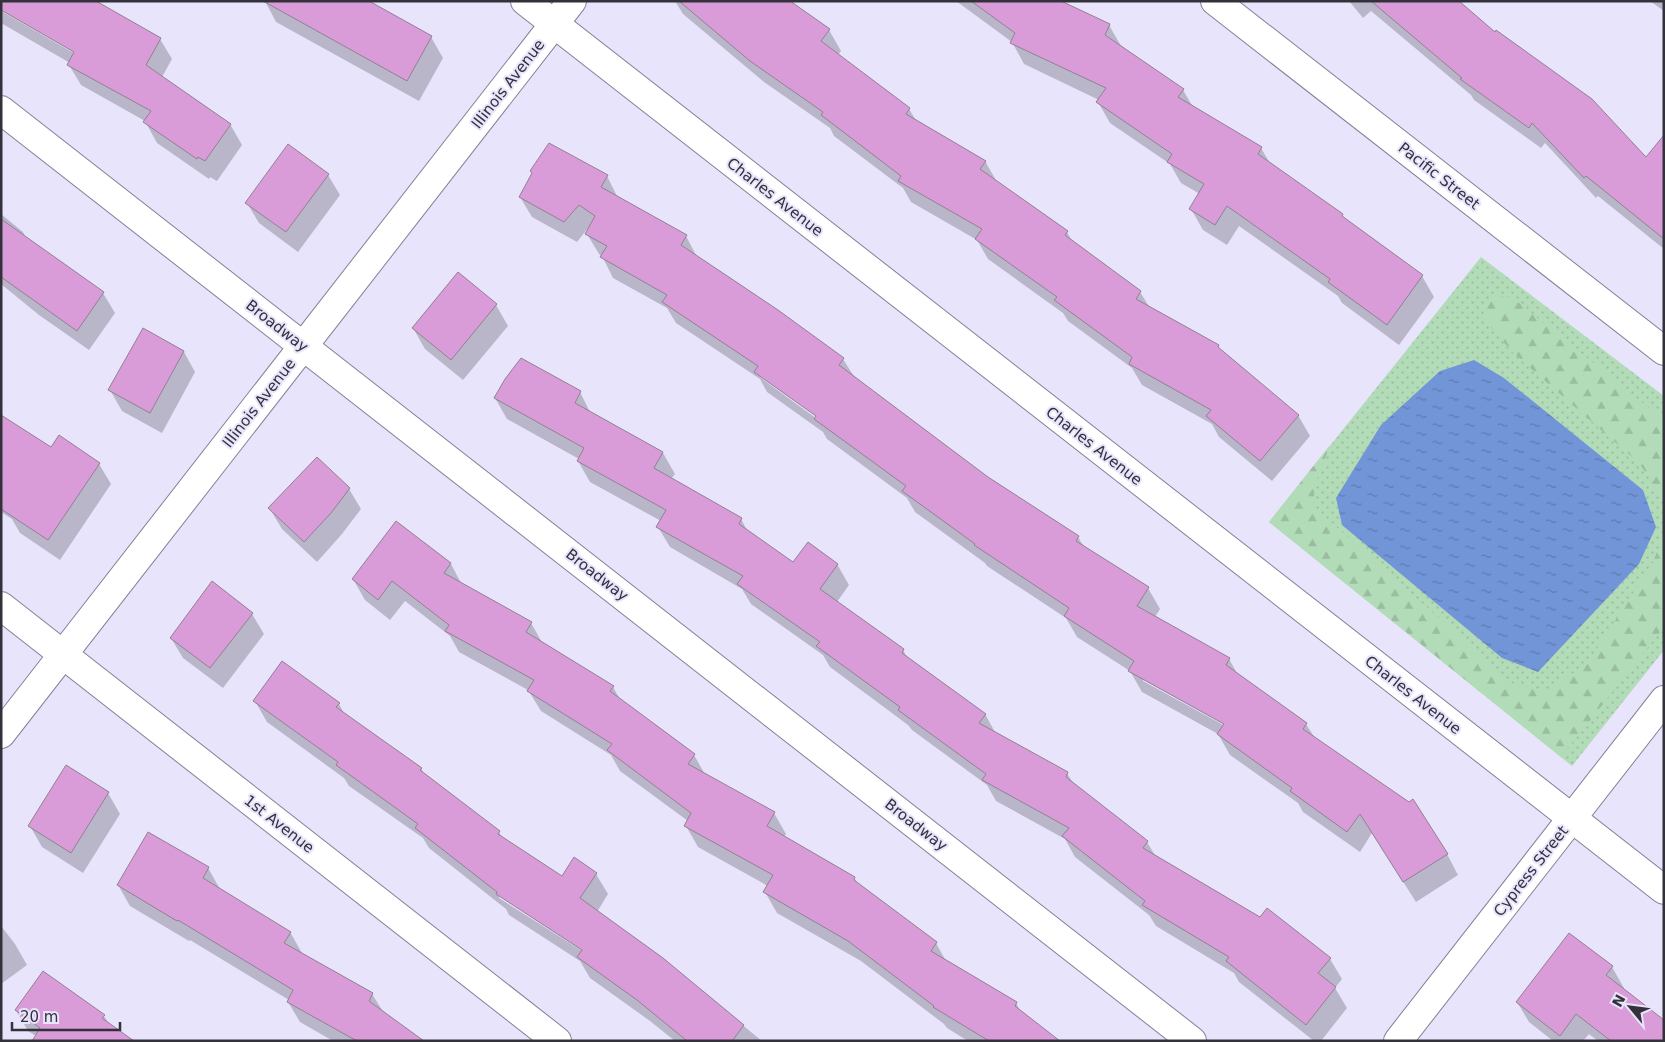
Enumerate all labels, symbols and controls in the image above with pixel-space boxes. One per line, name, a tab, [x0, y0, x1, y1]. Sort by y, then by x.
street label: Illinois Avenue	[468, 36, 548, 132]
street label: Pacific Street	[1395, 139, 1483, 213]
street label: Charles Avenue	[723, 154, 827, 240]
street label: Broadway	[242, 296, 312, 356]
street label: Illinois Avenue	[219, 355, 299, 451]
street label: Charles Avenue	[1042, 403, 1146, 489]
street label: Broadway	[562, 545, 632, 605]
street label: Charles Avenue	[1361, 652, 1465, 738]
street label: 1st Avenue	[240, 791, 318, 857]
street label: Broadway	[881, 795, 951, 855]
street label: Cypress Street	[1490, 822, 1572, 920]
north arrow	[1605, 982, 1655, 1032]
text: N	[1609, 992, 1628, 1010]
scale bar	[12, 1000, 120, 1032]
text: 20 m	[20, 1008, 58, 1026]

